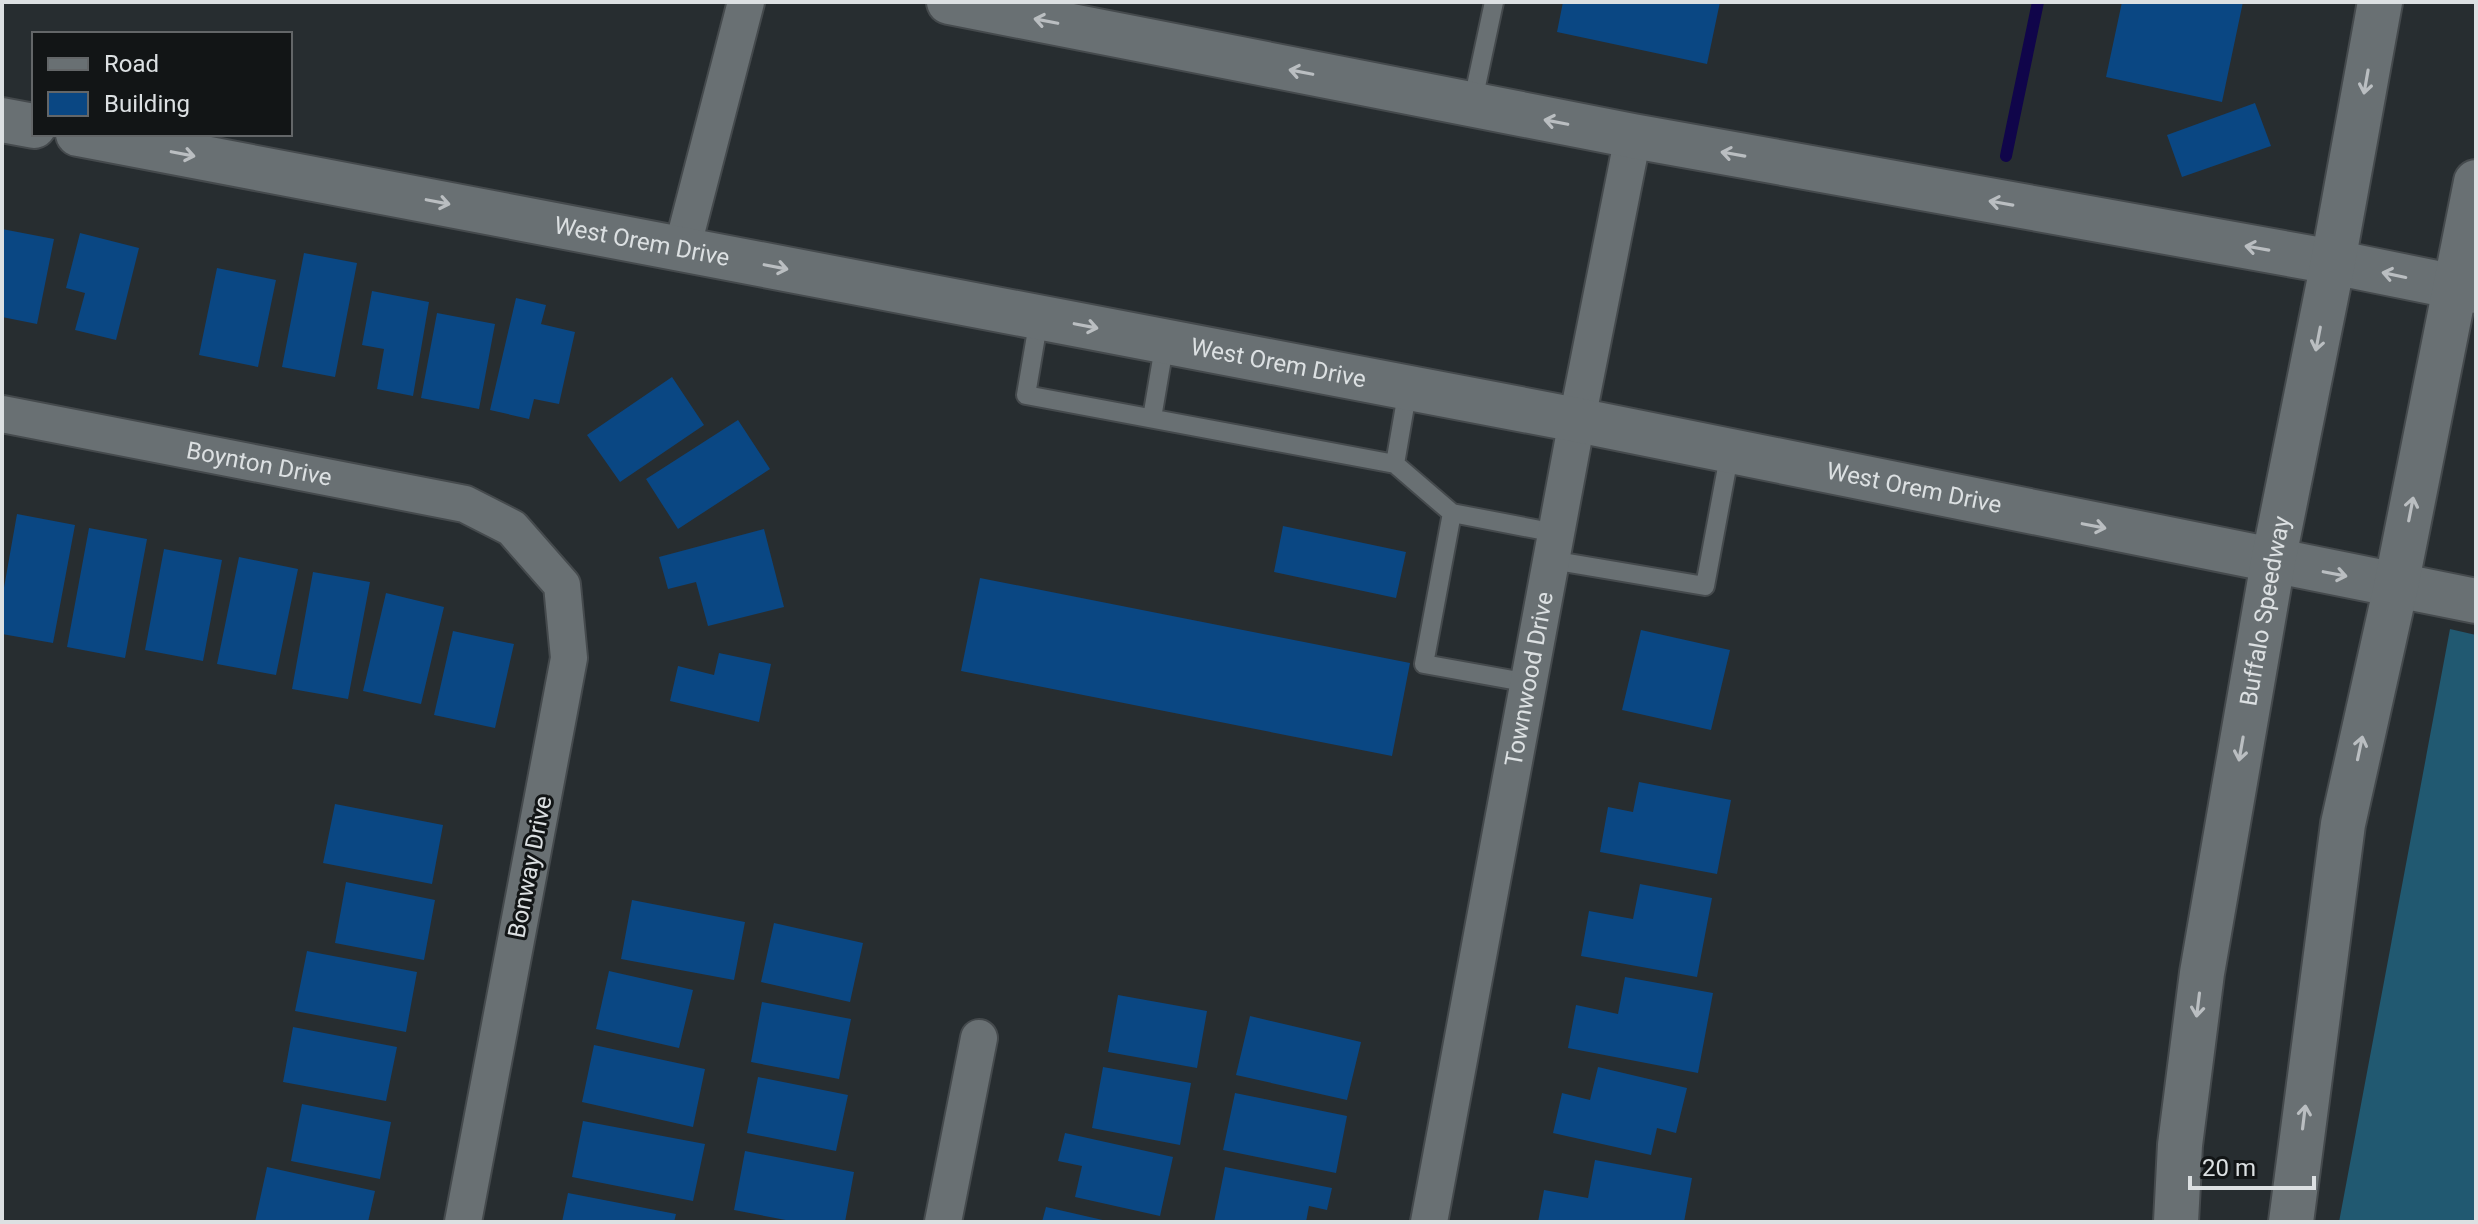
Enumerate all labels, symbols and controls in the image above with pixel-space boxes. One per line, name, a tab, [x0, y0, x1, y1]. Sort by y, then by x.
one-way arrow	[1034, 13, 1059, 28]
legend	[32, 32, 292, 136]
text: Road	[104, 50, 159, 78]
one-way arrow	[1289, 63, 1314, 78]
one-way arrow	[2357, 69, 2372, 95]
text: Building	[104, 90, 190, 118]
one-way arrow	[1544, 113, 1570, 128]
one-way arrow	[1721, 146, 1747, 161]
one-way arrow	[169, 147, 195, 162]
one-way arrow	[1989, 194, 2014, 209]
one-way arrow	[425, 196, 450, 211]
street label: West Orem Drive	[552, 211, 732, 272]
one-way arrow	[2244, 240, 2270, 255]
one-way arrow	[763, 260, 788, 275]
one-way arrow	[2382, 267, 2407, 282]
one-way arrow	[1073, 319, 1098, 334]
one-way arrow	[2310, 325, 2325, 351]
street label: West Orem Drive	[1188, 333, 1368, 393]
street label: Boynton Drive	[184, 436, 334, 492]
street label: West Orem Drive	[1824, 457, 2004, 519]
one-way arrow	[2404, 497, 2419, 522]
street label: Buffalo Speedway	[2234, 513, 2296, 708]
one-way arrow	[2081, 519, 2106, 534]
one-way arrow	[2321, 567, 2347, 582]
street label: Townwood Drive	[1499, 590, 1559, 769]
one-way arrow	[2232, 736, 2247, 761]
one-way arrow	[2353, 736, 2368, 761]
street label: Bonway Drive	[503, 794, 557, 940]
one-way arrow	[2190, 992, 2205, 1017]
one-way arrow	[2297, 1105, 2312, 1130]
scale bar	[2190, 1140, 2314, 1190]
text: 20 m	[2202, 1154, 2256, 1182]

